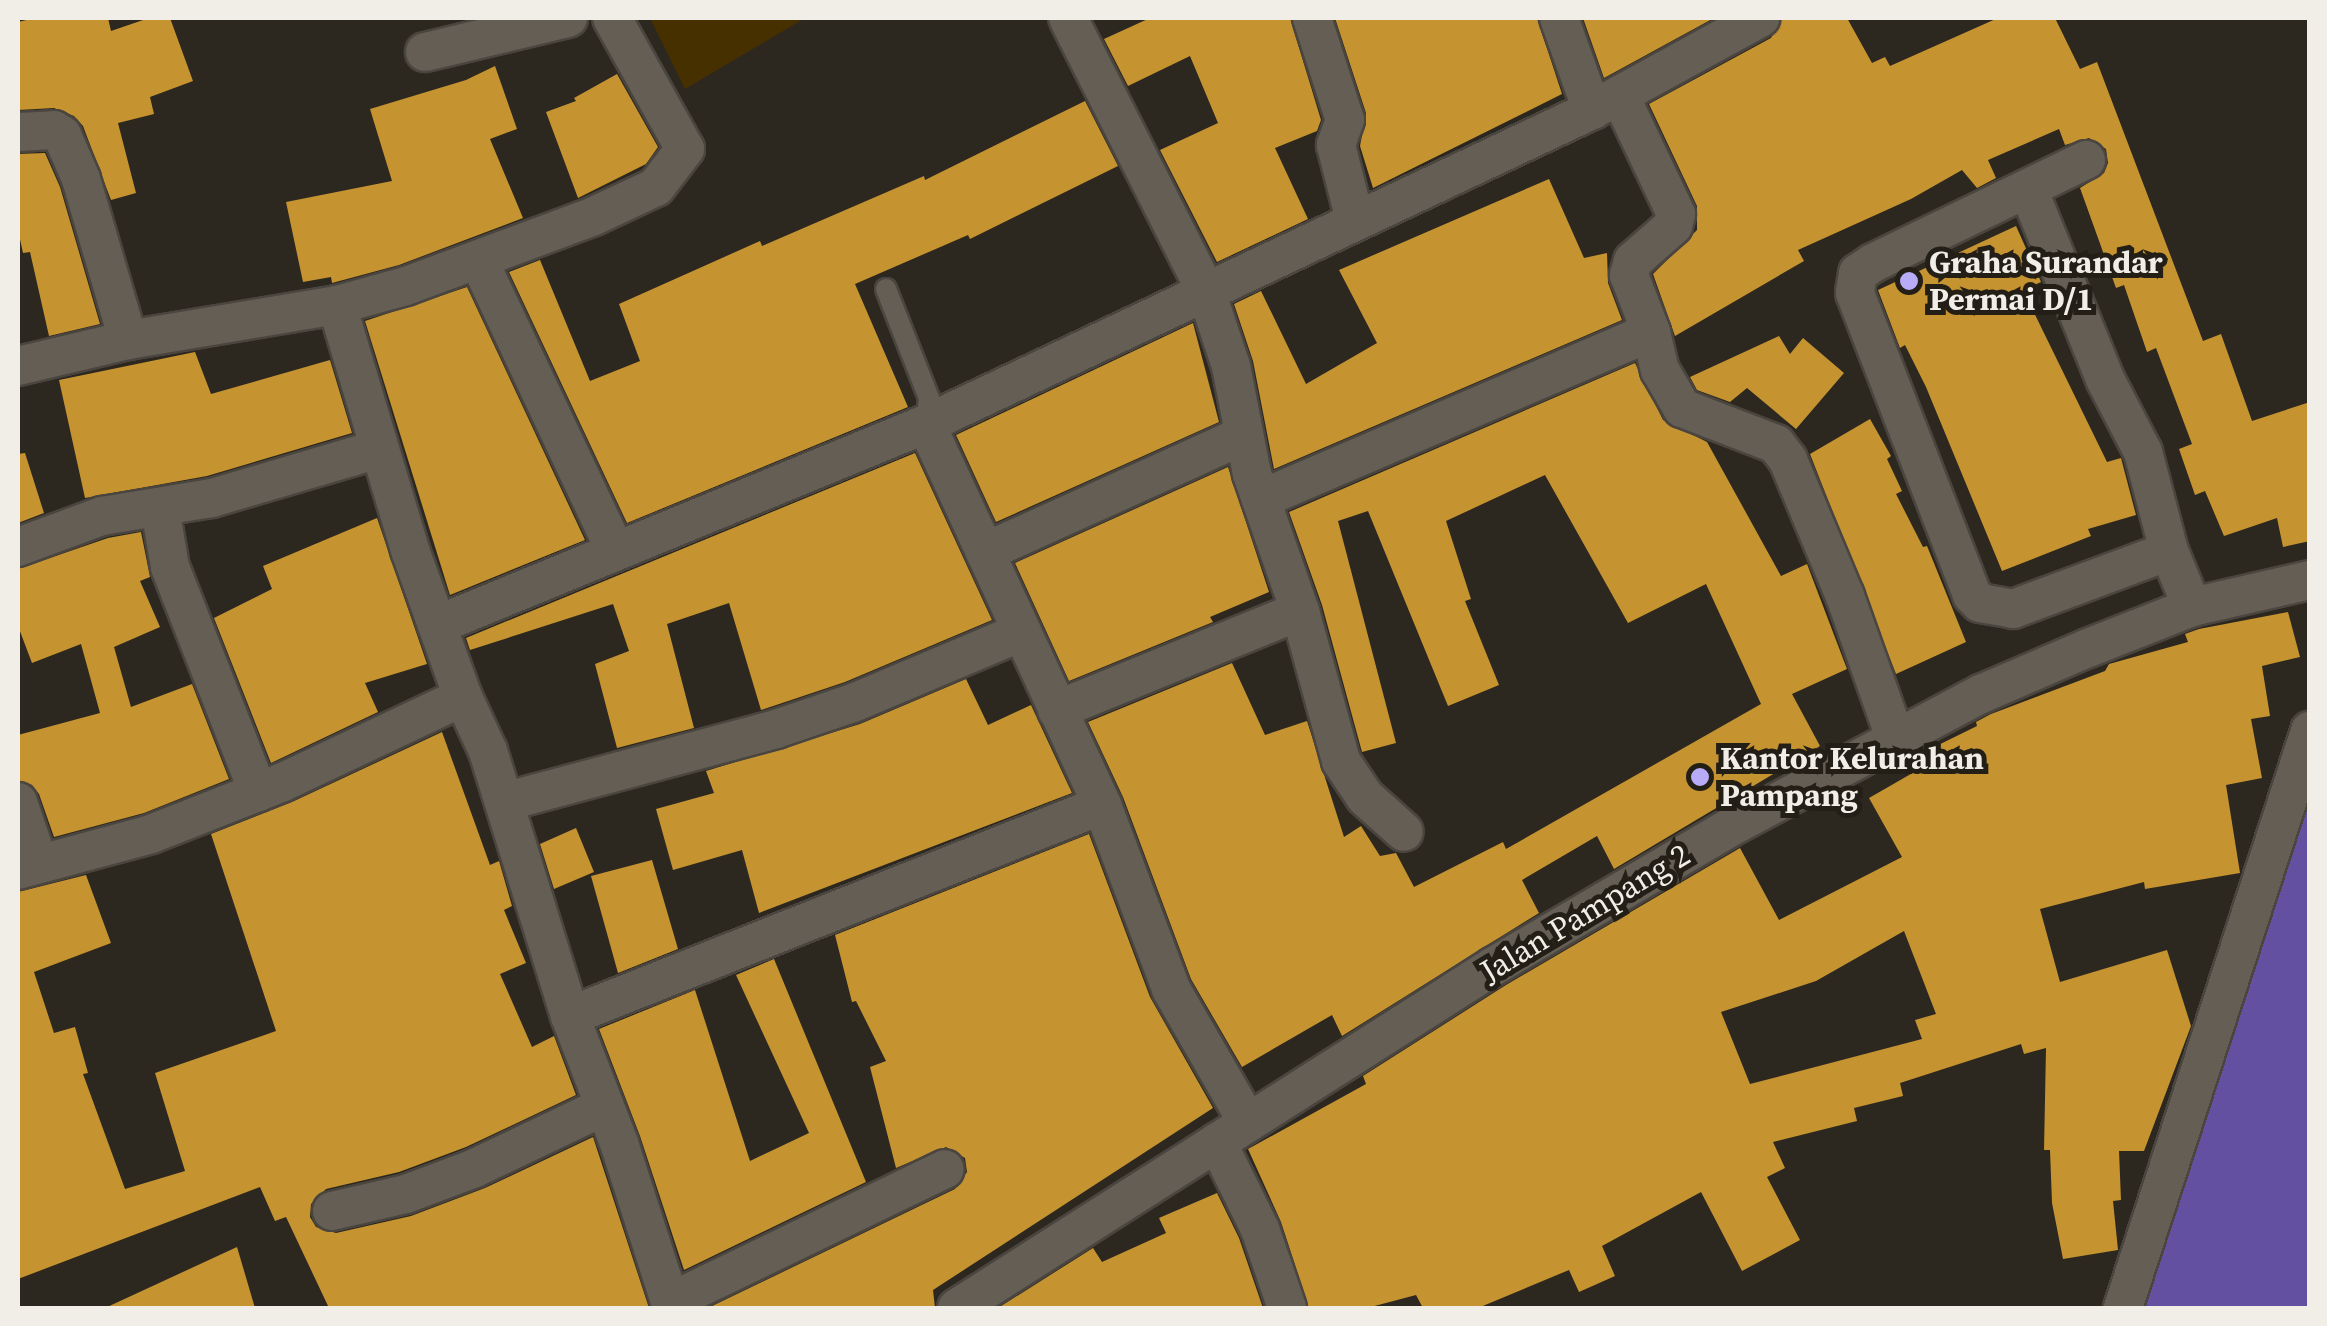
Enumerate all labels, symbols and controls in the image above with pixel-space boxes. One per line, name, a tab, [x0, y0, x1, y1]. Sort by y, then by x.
place label: Graha Surandar Permai D/1	[1929, 244, 2163, 319]
marker: Graha Surandar Permai D/1	[1898, 270, 1920, 292]
place label: Kantor Kelurahan Pampang	[1720, 740, 1984, 815]
marker: Kantor Kelurahan Pampang	[1689, 766, 1711, 788]
street label: Jalan Pampang 2	[1473, 835, 1697, 991]

